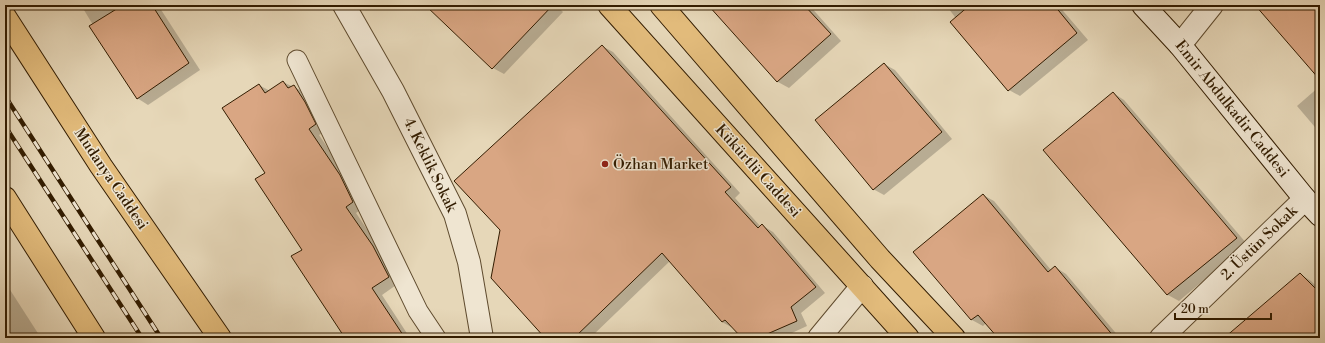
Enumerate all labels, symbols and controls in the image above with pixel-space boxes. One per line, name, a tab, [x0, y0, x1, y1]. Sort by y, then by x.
street label: Emir Abdulkadir Caddesi	[1171, 37, 1293, 181]
street label: 4. Keklik Sokak	[399, 115, 462, 216]
street label: Kükürtlü Caddesi	[711, 120, 805, 222]
street label: Mudanya Caddesi	[70, 124, 152, 234]
place label: Özhan Market	[613, 154, 709, 174]
marker: Özhan Market	[600, 159, 610, 169]
street label: 2. Üstün Sokak	[1216, 200, 1302, 284]
scale bar	[1175, 295, 1271, 321]
text: 20 m	[1181, 302, 1209, 317]

